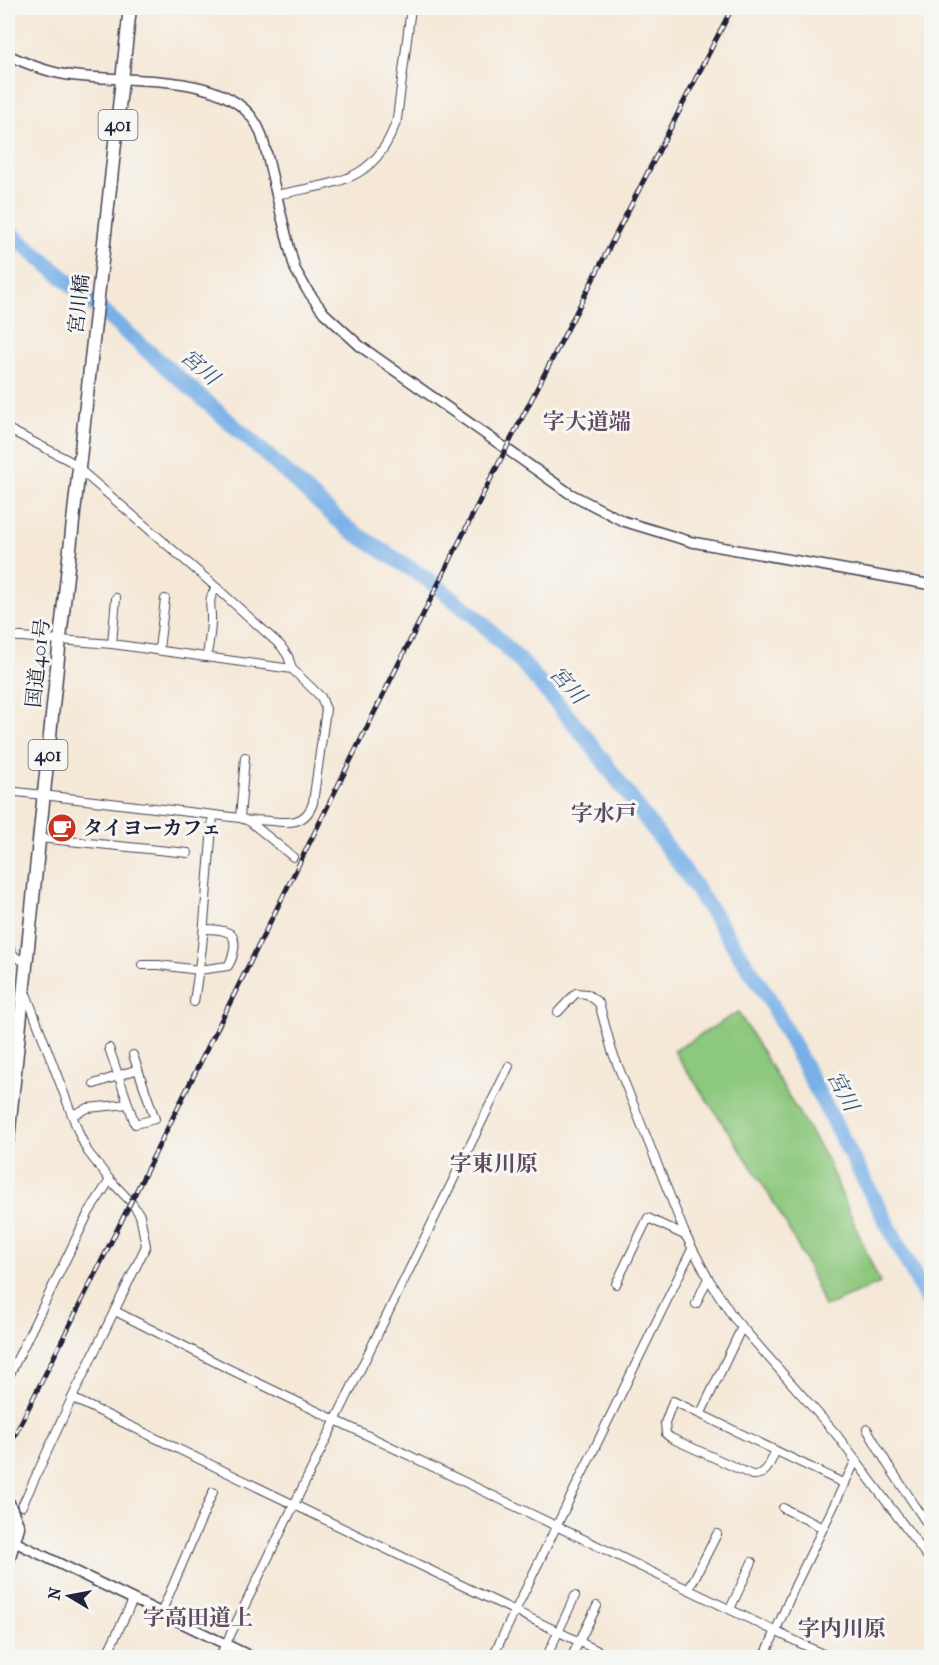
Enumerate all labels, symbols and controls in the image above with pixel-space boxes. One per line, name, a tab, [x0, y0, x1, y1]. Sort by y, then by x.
road number: 401	[98, 110, 138, 140]
street label: 宮川橋	[64, 273, 94, 335]
water label: 宮川	[176, 344, 225, 391]
district label: 字大道端	[543, 409, 631, 435]
street label: 国道401号	[22, 617, 54, 709]
water label: 宮川	[545, 661, 592, 710]
road number: 401	[28, 740, 68, 770]
district label: 字水戸	[571, 801, 637, 827]
cafe icon: タイヨーカフェ	[46, 812, 78, 844]
place label: タイヨーカフェ	[83, 817, 221, 840]
water label: 宮川	[823, 1067, 864, 1117]
district label: 字東川原	[450, 1151, 538, 1177]
north arrow	[39, 1566, 99, 1626]
text: N	[44, 1585, 65, 1601]
district label: 字高田道上	[143, 1605, 253, 1631]
district label: 字内川原	[798, 1616, 886, 1642]

